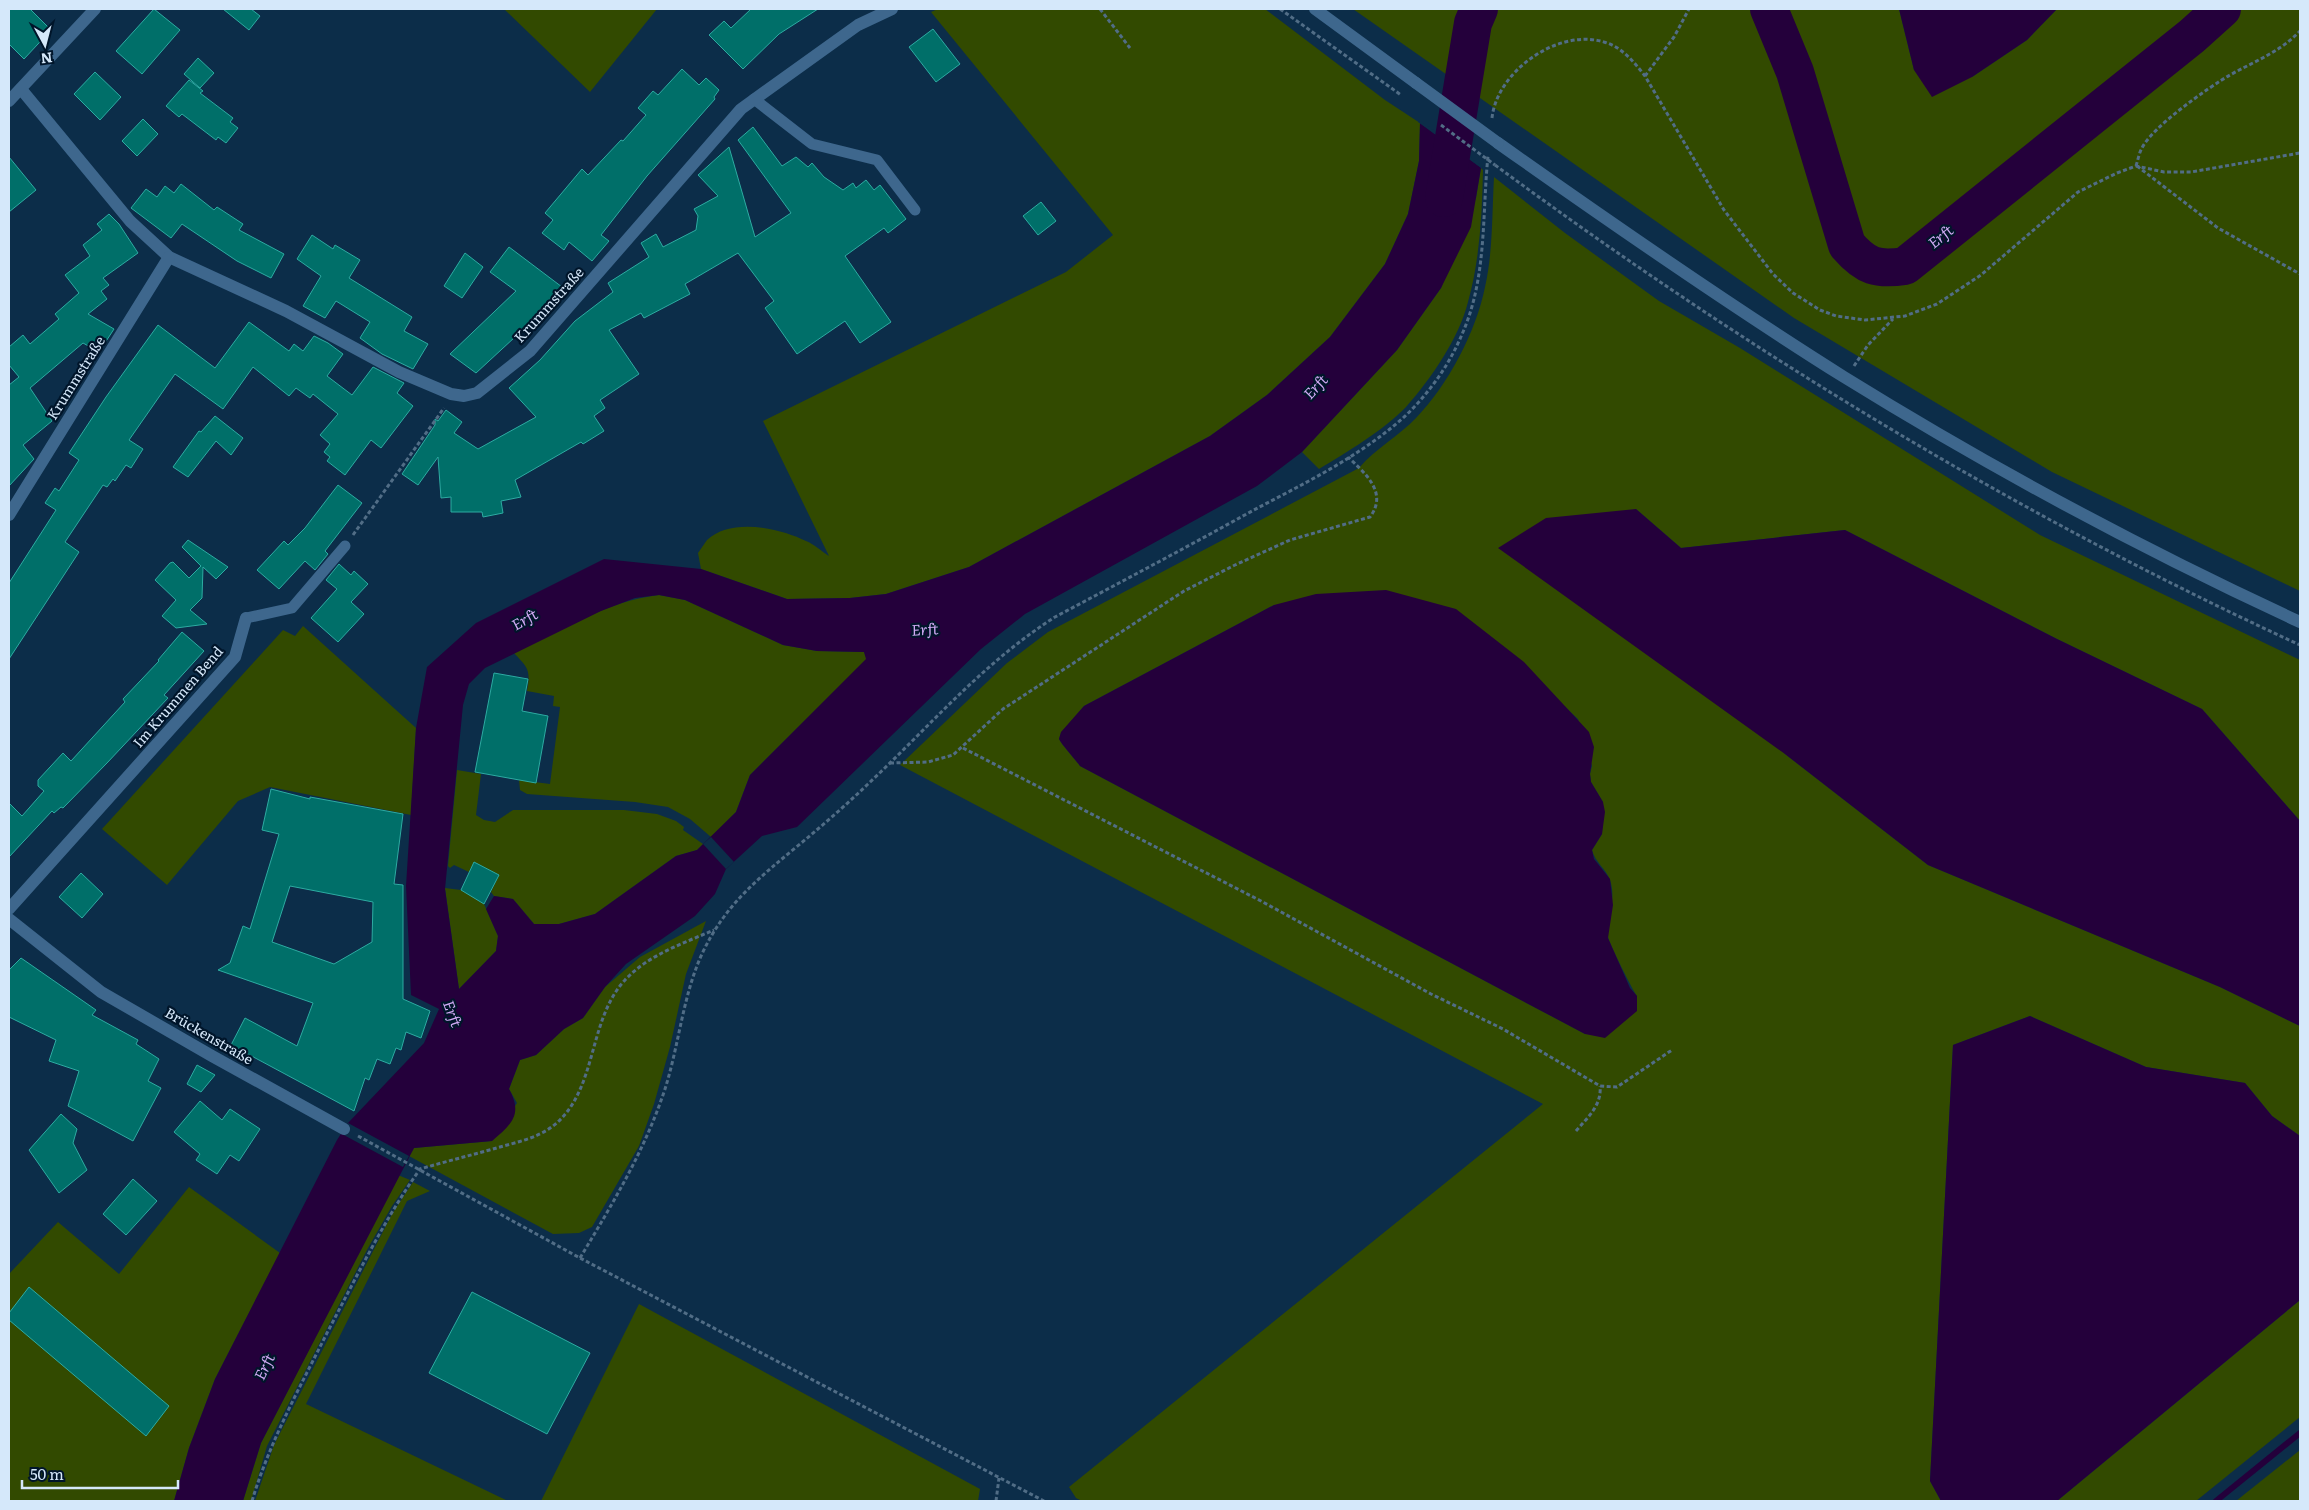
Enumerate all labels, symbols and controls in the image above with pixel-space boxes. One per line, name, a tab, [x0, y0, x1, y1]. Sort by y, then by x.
north arrow	[20, 20, 70, 70]
text: N	[39, 48, 54, 70]
water label: Erft	[1922, 218, 1958, 253]
street label: Krummstraße	[509, 262, 588, 346]
street label: Krummstraße	[41, 332, 109, 423]
water label: Erft	[1297, 368, 1332, 404]
water label: Erft	[507, 602, 542, 635]
water label: Erft	[911, 616, 939, 641]
street label: Im Krummen Bend	[128, 641, 227, 751]
water label: Erft	[438, 997, 469, 1030]
street label: Brückenstraße	[162, 1002, 257, 1068]
water label: Erft	[247, 1349, 280, 1383]
scale bar	[22, 1458, 179, 1490]
text: 50 m	[30, 1462, 64, 1485]

